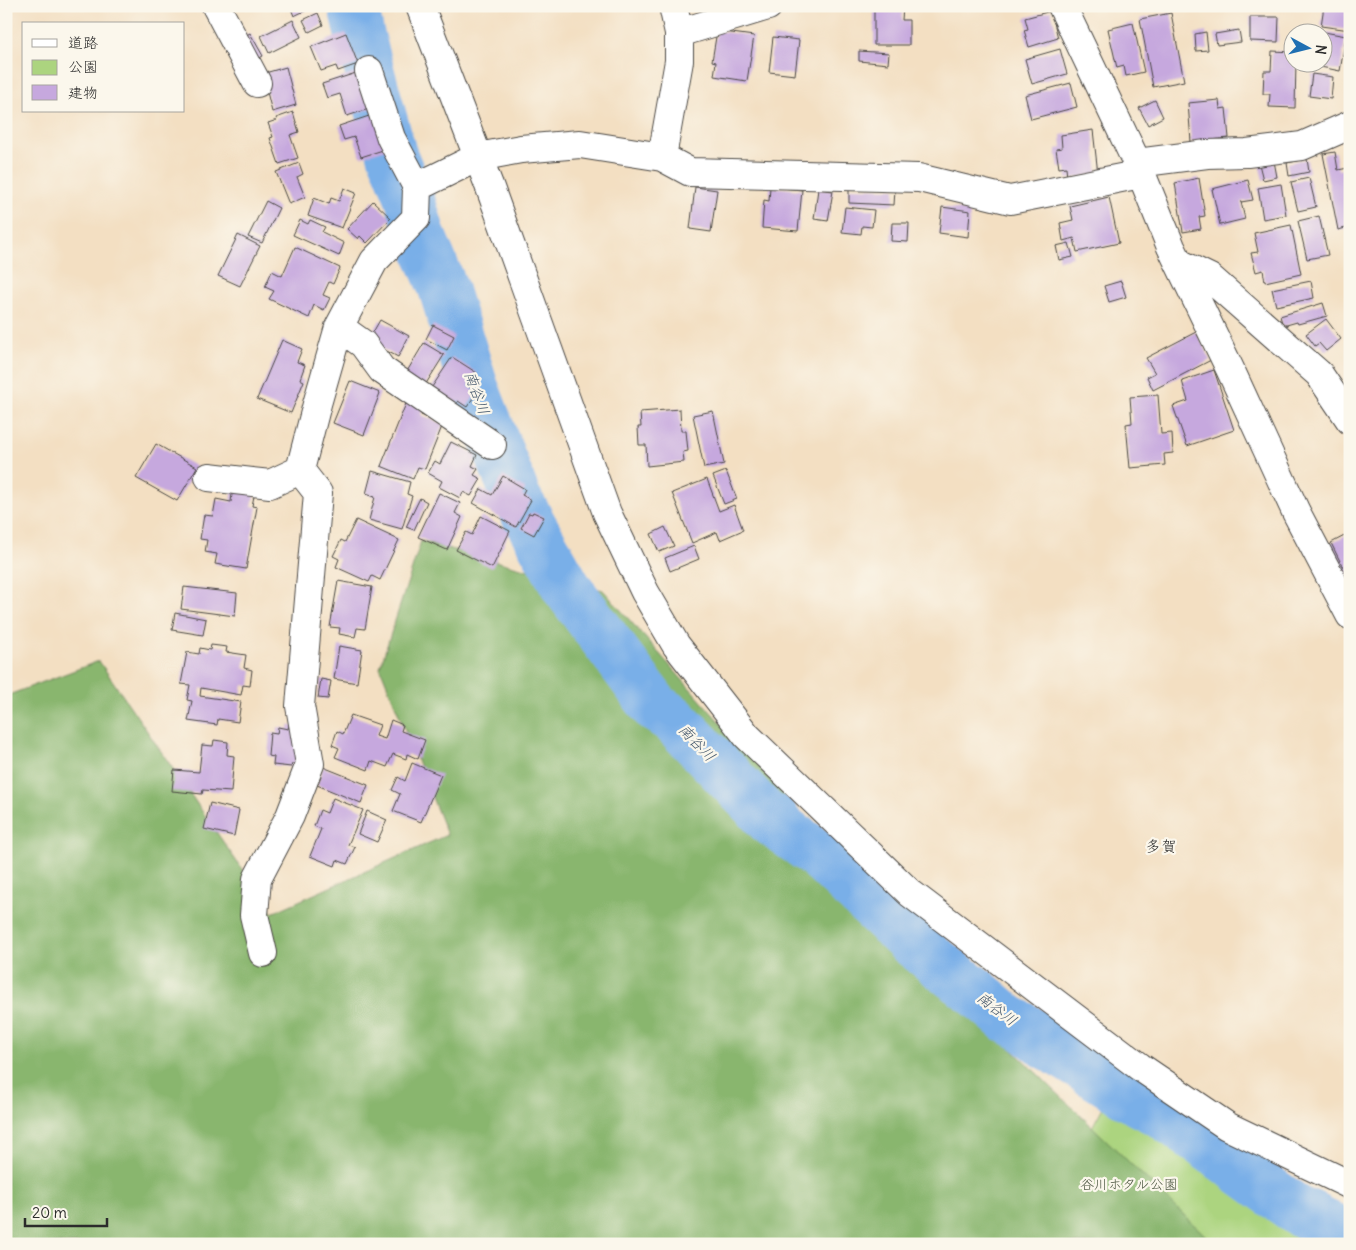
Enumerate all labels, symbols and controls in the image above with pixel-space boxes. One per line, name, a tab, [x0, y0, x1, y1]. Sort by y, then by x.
legend	[22, 22, 185, 112]
north arrow	[1284, 22, 1334, 72]
text: 道路	[68, 33, 98, 52]
text: N	[1311, 44, 1330, 55]
text: 公園	[68, 57, 98, 76]
text: 建物	[68, 83, 98, 102]
water label: 南谷川	[461, 368, 494, 417]
water label: 南谷川	[675, 720, 720, 765]
district label: 多賀	[1145, 836, 1177, 856]
water label: 南谷川	[974, 987, 1021, 1030]
park label: 谷川ホタル公園	[1080, 1175, 1178, 1193]
scale bar	[25, 1195, 108, 1227]
text: 20 m	[32, 1203, 67, 1222]

